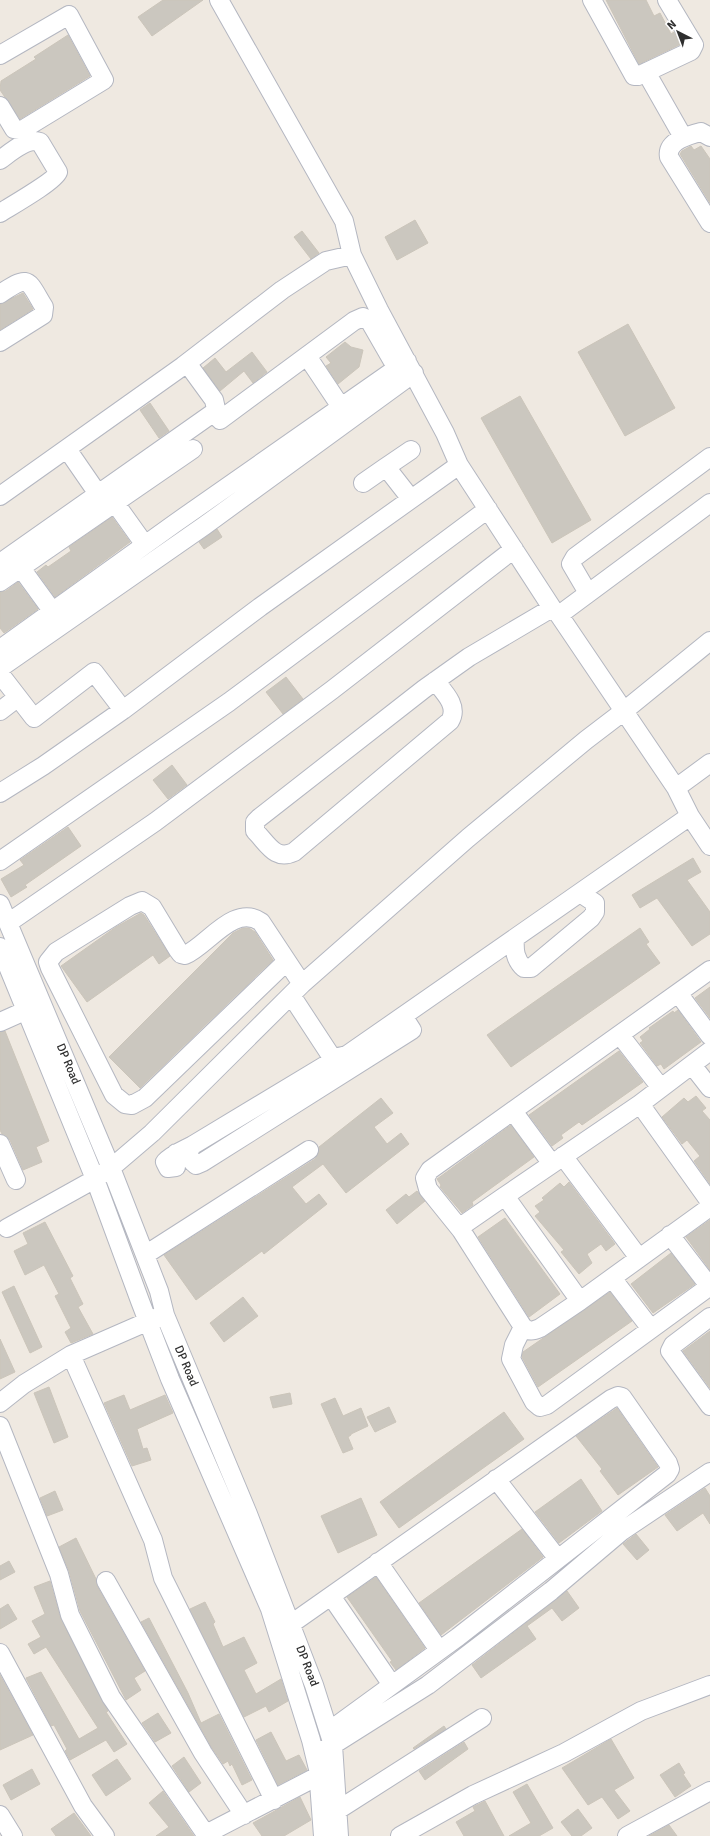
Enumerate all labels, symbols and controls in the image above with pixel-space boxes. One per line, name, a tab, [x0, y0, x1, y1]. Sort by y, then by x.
north arrow	[658, 12, 698, 52]
text: N	[664, 18, 679, 32]
street label: DP Road	[53, 1041, 83, 1087]
street label: DP Road	[171, 1343, 201, 1389]
street label: DP Road	[292, 1643, 322, 1689]

